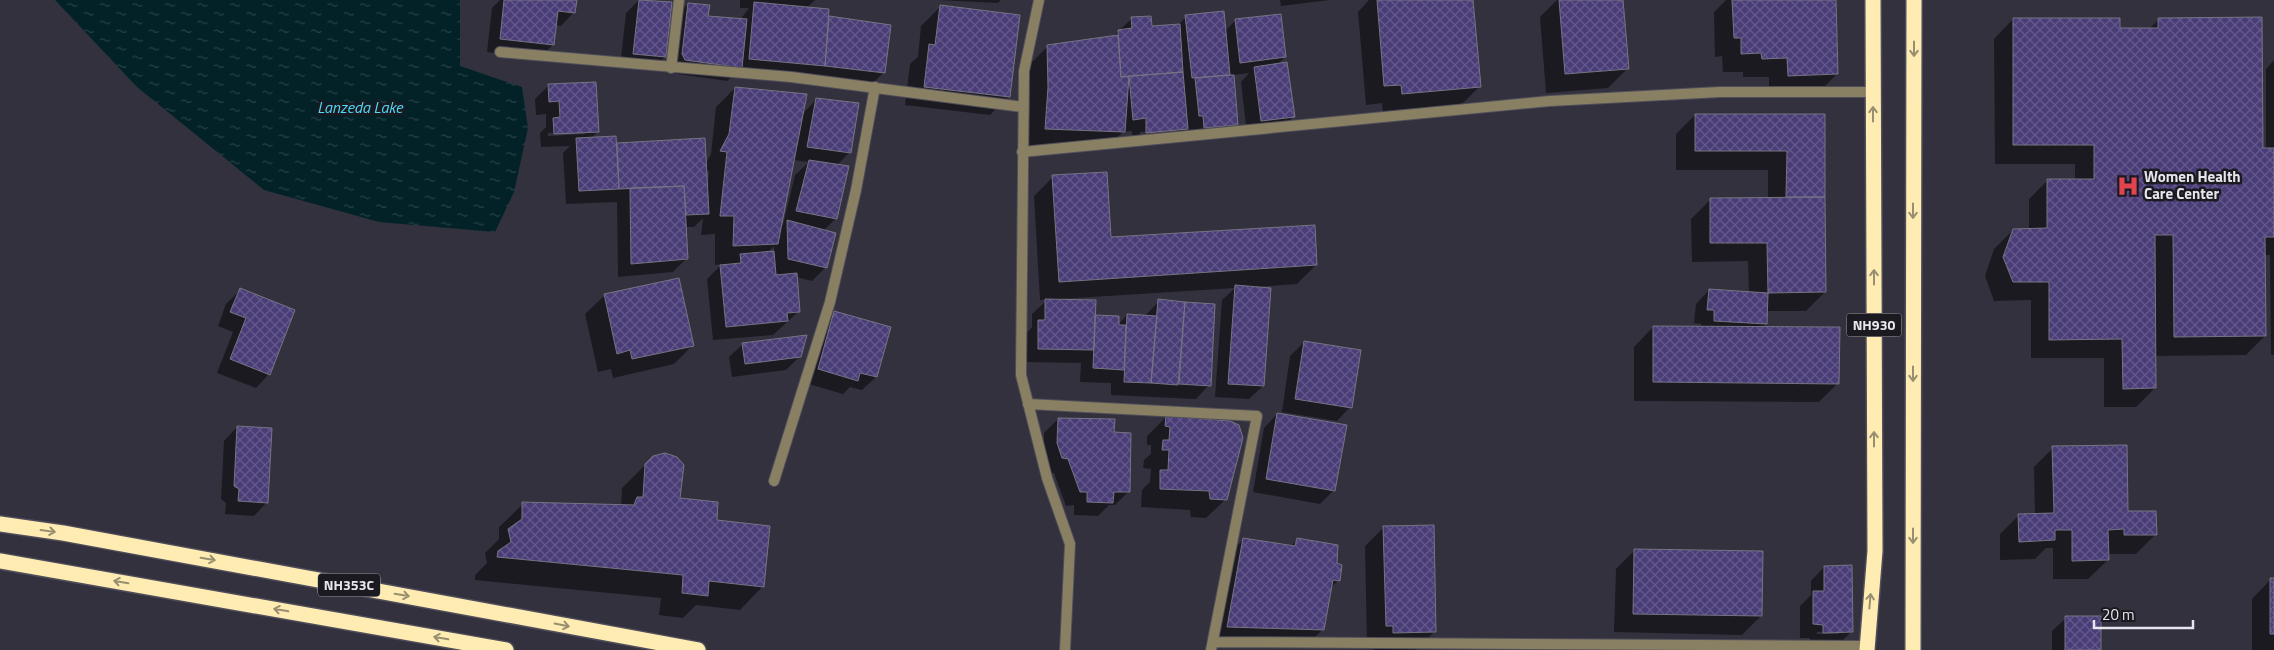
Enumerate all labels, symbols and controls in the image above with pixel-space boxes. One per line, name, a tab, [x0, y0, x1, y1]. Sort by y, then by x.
one-way arrow	[1909, 40, 1919, 56]
water label: Lanzeda Lake	[317, 95, 404, 119]
one-way arrow	[1868, 106, 1878, 122]
place label: Women Health Care Center	[2144, 165, 2241, 205]
hospital icon: Women Health Care Center	[2115, 173, 2141, 199]
one-way arrow	[1908, 202, 1918, 219]
one-way arrow	[1869, 269, 1879, 285]
road number: NH930	[1846, 314, 1902, 336]
one-way arrow	[1908, 365, 1918, 381]
one-way arrow	[1869, 431, 1879, 448]
one-way arrow	[40, 526, 56, 536]
one-way arrow	[1908, 528, 1918, 544]
one-way arrow	[200, 555, 216, 565]
road number: NH353C	[318, 574, 380, 596]
one-way arrow	[113, 577, 129, 586]
one-way arrow	[394, 591, 410, 600]
one-way arrow	[1866, 594, 1875, 610]
scale bar	[2094, 598, 2193, 630]
text: 20 m	[2102, 603, 2135, 626]
one-way arrow	[273, 605, 289, 615]
one-way arrow	[554, 620, 570, 630]
one-way arrow	[433, 633, 449, 643]

